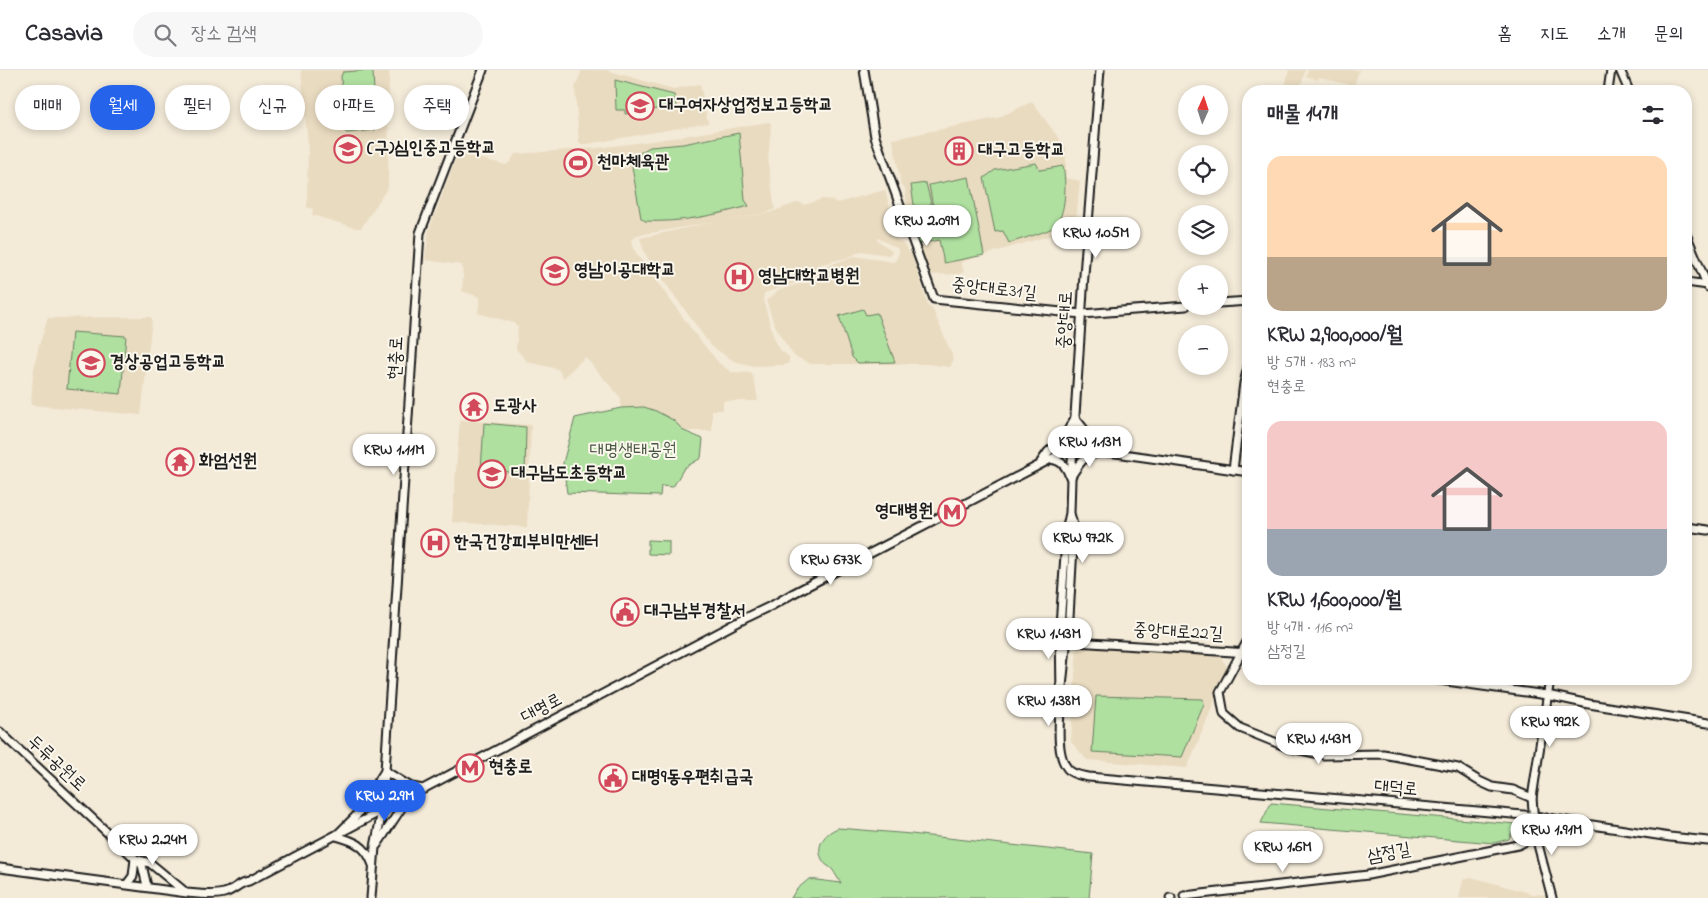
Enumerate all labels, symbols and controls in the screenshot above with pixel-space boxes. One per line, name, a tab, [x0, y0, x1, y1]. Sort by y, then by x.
search box	[133, 12, 483, 57]
text: Casavia	[25, 17, 103, 52]
icon: search	[151, 21, 179, 49]
text: 장소 검색	[191, 21, 257, 48]
text: 홈	[1498, 22, 1512, 48]
text: 지도	[1540, 22, 1569, 48]
text: 소개	[1597, 22, 1626, 48]
text: 문의	[1654, 22, 1683, 48]
chip: 매매	[15, 85, 80, 130]
chip: 월세	[90, 85, 155, 130]
chip: 필터	[165, 85, 230, 130]
chip: 신규	[240, 85, 305, 130]
chip: 아파트	[315, 85, 394, 130]
chip: 주택	[404, 85, 469, 130]
north arrow	[1178, 85, 1228, 135]
map controls	[1178, 85, 1228, 375]
school or university icon: 대구여자상업정보고등학교	[625, 91, 655, 121]
place label: 대구여자상업정보고등학교	[659, 93, 833, 119]
text: 매물 14개	[1267, 100, 1338, 130]
icon: filters	[1639, 101, 1667, 129]
school or university icon: (구)심인중고등학교	[333, 134, 363, 164]
place label: (구)심인중고등학교	[367, 136, 496, 162]
building icon: 대구고등학교	[944, 136, 974, 166]
place label: 대구고등학교	[978, 138, 1065, 164]
button: locate	[1178, 145, 1228, 195]
sports icon: 천마체육관	[563, 148, 593, 178]
place label: 천마체육관	[597, 150, 670, 176]
icon: home	[1422, 189, 1512, 279]
pin: KRW 2.09M	[870, 204, 984, 247]
button: layers	[1178, 205, 1228, 255]
text: KRW 2.09M	[894, 209, 960, 233]
pin: KRW 1.05M	[1039, 216, 1153, 259]
text: KRW 1.05M	[1062, 221, 1130, 245]
school or university icon: 영남이공대학교	[540, 256, 570, 286]
place label: 영남이공대학교	[574, 258, 675, 284]
hospital icon: 영남대학교병원	[724, 262, 754, 292]
place label: 영남대학교병원	[758, 264, 859, 290]
button: +	[1178, 265, 1228, 315]
street label: 중앙대로31길	[950, 273, 1038, 307]
street label: 중앙대로	[1052, 290, 1080, 350]
text: KRW 2,900,000/월	[1267, 321, 1403, 351]
button: −	[1178, 325, 1228, 375]
street label: 현충로	[383, 336, 411, 380]
school or university icon: 경상공업고등학교	[76, 348, 106, 378]
place label: 경상공업고등학교	[110, 350, 226, 376]
text: 방 5개 · 183 m²	[1267, 351, 1356, 375]
text: 현충로	[1267, 375, 1306, 399]
temple icon: 도광사	[459, 392, 489, 422]
place label: 도광사	[493, 394, 537, 420]
pin: KRW 1.13M	[1033, 426, 1147, 468]
text: KRW 1.13M	[1059, 430, 1121, 454]
pin: KRW 1.11M	[337, 434, 451, 476]
text: KRW 1.11M	[363, 438, 425, 462]
park label: 대명생태공원	[590, 438, 676, 464]
temple icon: 화엄선원	[165, 447, 195, 477]
place label: 화엄선원	[199, 449, 257, 475]
icon: home	[1422, 454, 1512, 544]
school or university icon: 대구남도초등학교	[477, 459, 507, 489]
place label: 대구남도초등학교	[511, 461, 627, 487]
metro station icon: 영대병원	[937, 497, 967, 527]
place label: 영대병원	[875, 499, 933, 525]
pin: KRW 972K	[1031, 522, 1135, 564]
text: KRW 972K	[1053, 526, 1113, 550]
hospital icon: 한국건강피부비만센터	[420, 528, 450, 558]
place label: 한국건강피부비만센터	[453, 530, 599, 556]
pin: KRW 673K	[779, 544, 883, 586]
text: KRW 673K	[800, 548, 862, 572]
text: KRW 1,600,000/월	[1267, 586, 1402, 616]
public building icon: 대구남부경찰서	[610, 597, 640, 627]
place label: 대구남부경찰서	[644, 599, 745, 625]
text: 방 4개 · 116 m²	[1267, 616, 1353, 640]
pin: KRW 1.43M	[992, 618, 1106, 660]
street label: 중앙대로22길	[1132, 618, 1224, 648]
text: KRW 1.43M	[1017, 622, 1081, 646]
text: 삼정길	[1267, 640, 1306, 664]
pin: KRW 1.38M	[992, 684, 1106, 727]
street label: 대명로	[517, 687, 567, 731]
text: KRW 1.38M	[1017, 689, 1081, 713]
pin: KRW 992K	[1498, 706, 1602, 748]
text: KRW 992K	[1521, 710, 1579, 734]
pin: KRW 1.43M	[1262, 722, 1376, 765]
text: KRW 1.43M	[1287, 727, 1351, 751]
street label: 두류공원로	[21, 730, 91, 798]
metro station icon: 현충로	[455, 753, 485, 783]
place label: 현충로	[489, 755, 532, 781]
public building icon: 대명9동우편취급국	[598, 763, 628, 793]
place label: 대명9동우편취급국	[632, 765, 753, 791]
street label: 대덕로	[1373, 774, 1419, 804]
pin: KRW 2.9M	[333, 780, 437, 822]
text: KRW 2.9M	[356, 784, 414, 808]
pin: KRW 1.91M	[1495, 814, 1609, 856]
text: KRW 1.91M	[1522, 818, 1582, 842]
pin: KRW 2.24M	[96, 824, 210, 866]
text: KRW 2.24M	[119, 828, 187, 852]
pin: KRW 1.6M	[1231, 830, 1335, 873]
text: KRW 1.6M	[1254, 835, 1312, 859]
street label: 삼정길	[1365, 837, 1413, 871]

